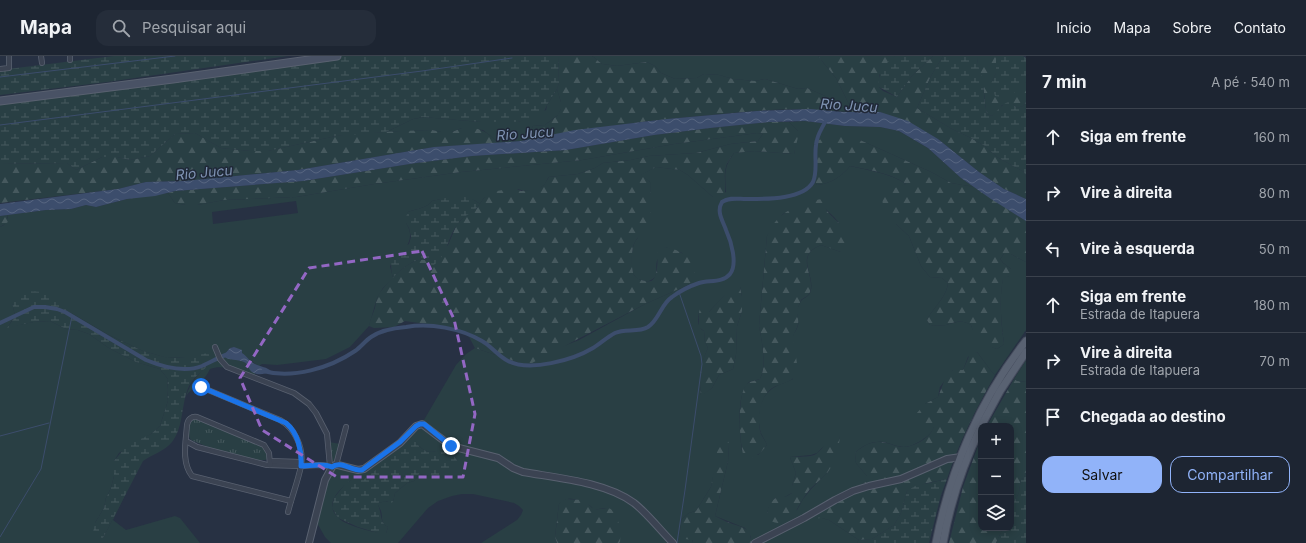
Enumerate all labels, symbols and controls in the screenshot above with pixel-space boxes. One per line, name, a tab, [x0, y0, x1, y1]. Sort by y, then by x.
search box	[96, 10, 376, 46]
text: Mapa	[20, 16, 72, 39]
icon: search	[110, 17, 132, 39]
text: Pesquisar aqui	[142, 18, 246, 37]
text: Início	[1056, 19, 1092, 36]
text: Mapa	[1114, 19, 1151, 36]
text: Sobre	[1173, 19, 1212, 36]
text: Contato	[1234, 19, 1286, 36]
text: 7 min	[1042, 72, 1087, 92]
text: A pé · 540 m	[1211, 74, 1290, 90]
water label: Rio Jucu	[820, 95, 878, 115]
water label: Rio Jucu	[496, 123, 554, 143]
icon: ahead	[1042, 126, 1064, 148]
text: Siga em frente	[1080, 127, 1186, 146]
text: 160 m	[1253, 129, 1290, 145]
water label: Rio Jucu	[175, 161, 233, 183]
icon: right	[1042, 182, 1064, 204]
text: Vire à direita	[1080, 183, 1172, 202]
text: 80 m	[1259, 185, 1290, 201]
icon: left	[1042, 238, 1064, 260]
text: Vire à esquerda	[1080, 239, 1195, 258]
text: 50 m	[1259, 241, 1290, 257]
text: Siga em frente	[1080, 287, 1186, 306]
icon: ahead	[1042, 294, 1064, 316]
text: 180 m	[1253, 297, 1290, 313]
text: Estrada de Itapuera	[1080, 306, 1200, 322]
text: Vire à direita	[1080, 343, 1172, 362]
icon: right	[1042, 350, 1064, 372]
text: 70 m	[1260, 353, 1290, 369]
text: Estrada de Itapuera	[1080, 362, 1200, 378]
route start	[192, 378, 210, 396]
icon: arrive	[1042, 406, 1064, 428]
text: Chegada ao destino	[1080, 407, 1226, 426]
map controls	[978, 423, 1014, 531]
button: +	[978, 423, 1014, 459]
route end	[442, 437, 460, 455]
button: Salvar	[1042, 456, 1162, 493]
button: Compartilhar	[1170, 456, 1290, 493]
button: −	[978, 459, 1014, 495]
button: layers	[978, 495, 1014, 531]

